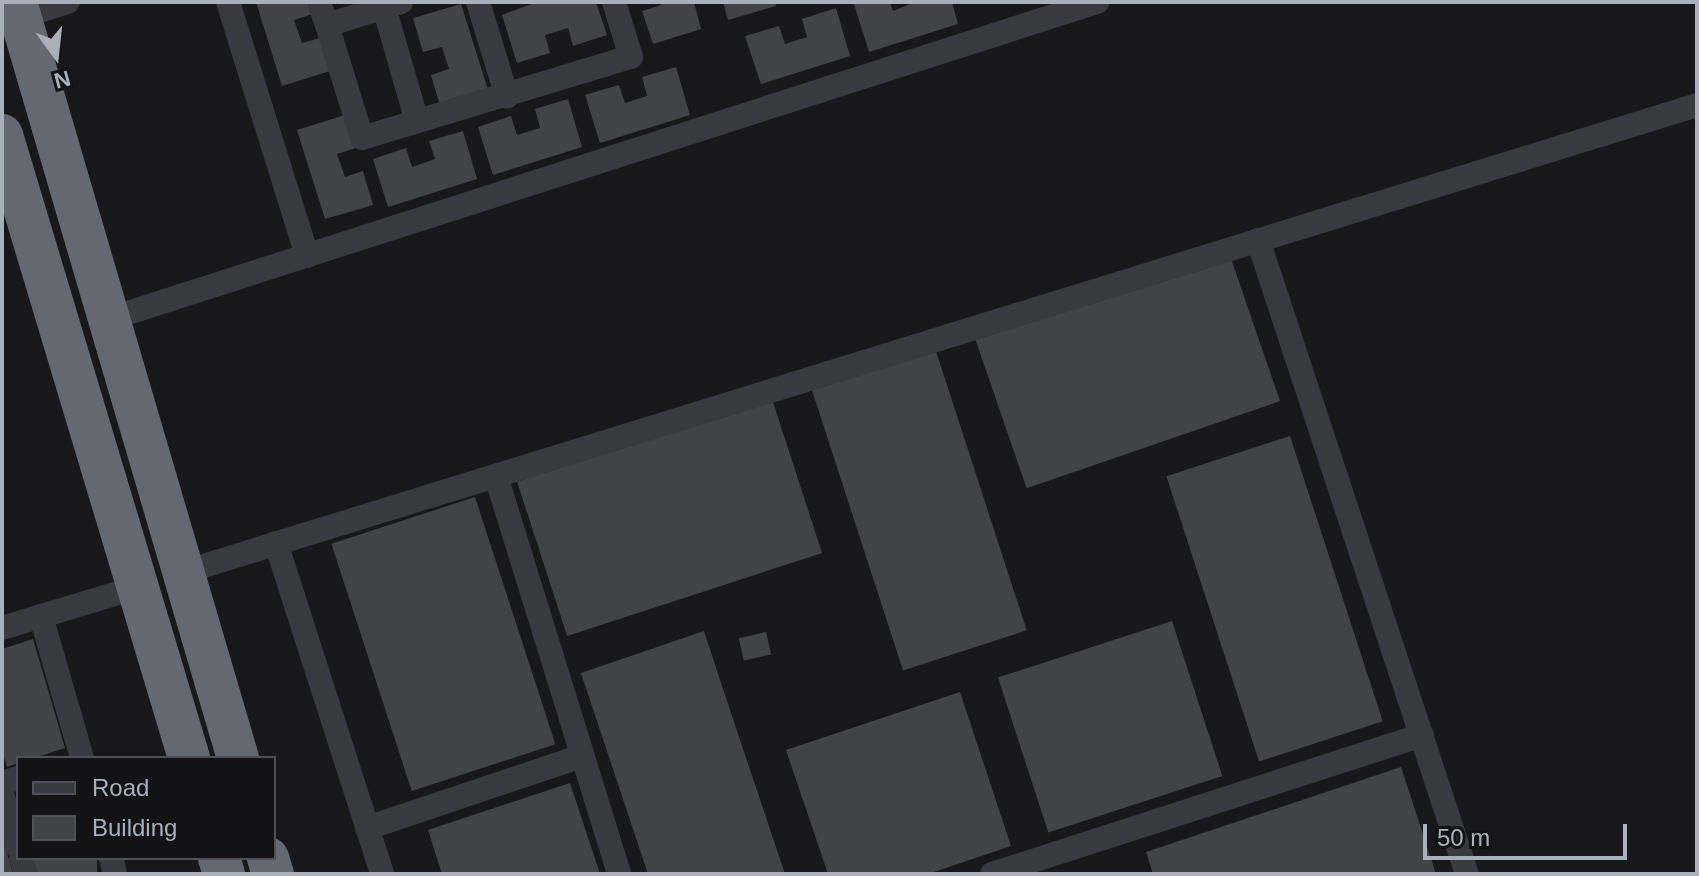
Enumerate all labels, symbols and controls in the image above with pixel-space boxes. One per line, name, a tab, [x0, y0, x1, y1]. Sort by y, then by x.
north arrow	[16, 16, 96, 96]
text: N	[51, 66, 73, 94]
legend	[16, 756, 276, 860]
text: Road	[92, 774, 149, 801]
scale bar	[1427, 808, 1631, 858]
text: Building	[92, 814, 177, 841]
text: 50 m	[1437, 824, 1490, 851]

